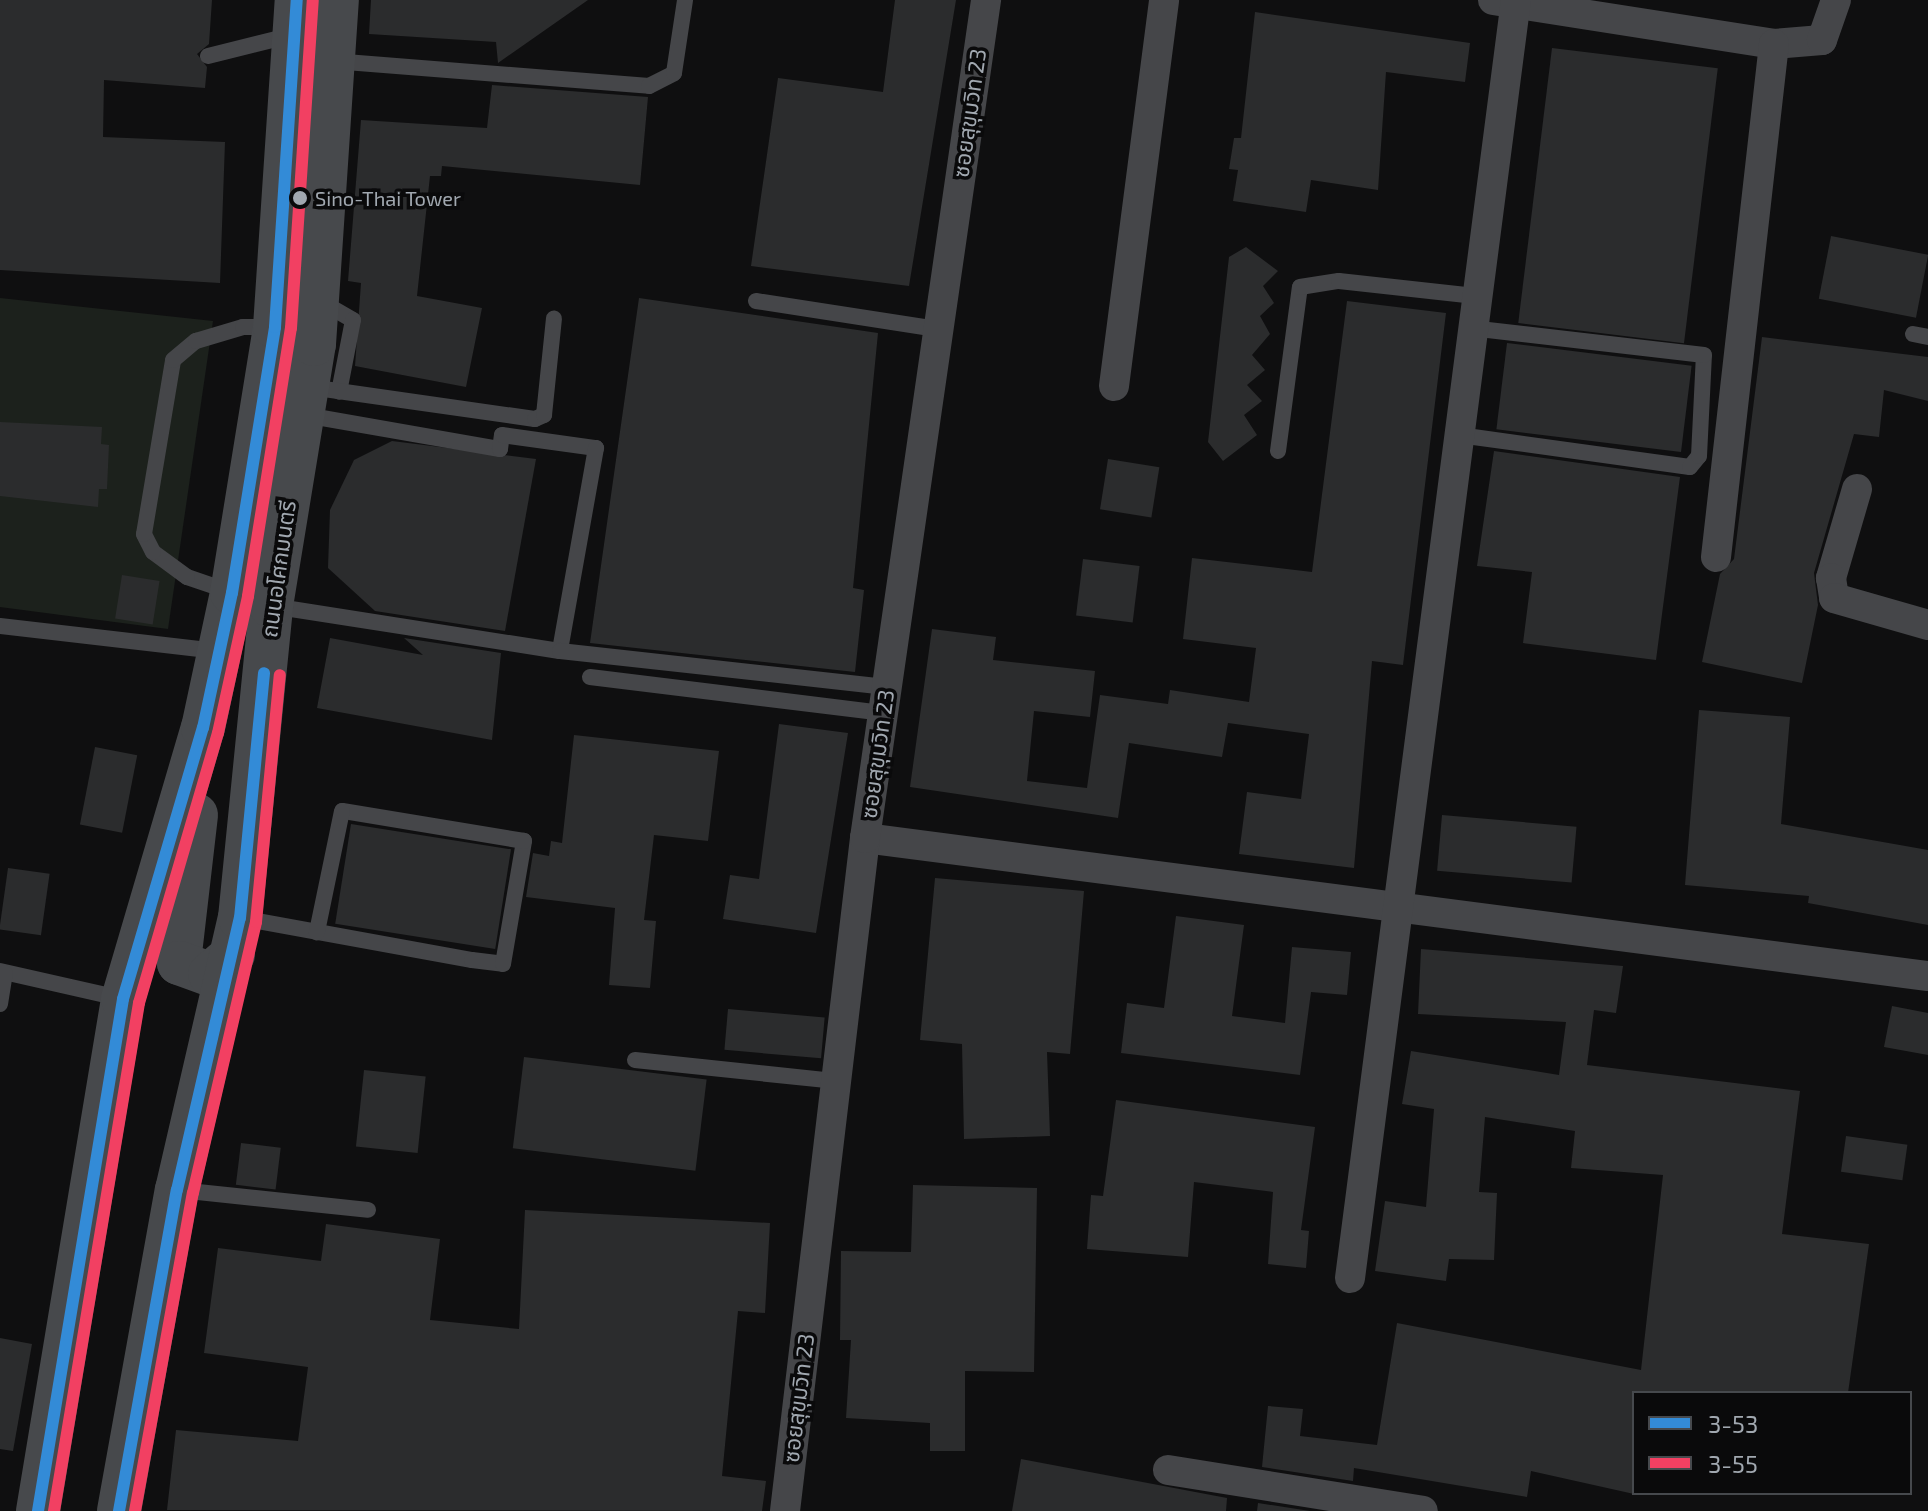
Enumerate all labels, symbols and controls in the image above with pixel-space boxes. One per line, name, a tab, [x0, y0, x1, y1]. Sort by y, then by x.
street label: ซอยสุขุมวิท 23	[947, 47, 991, 179]
place label: Sino-Thai Tower	[315, 186, 462, 210]
marker: Sino-Thai Tower	[292, 190, 308, 206]
street label: ถนนอโศกมนตรี	[255, 499, 301, 639]
street label: ซอยสุขุมวิท 23	[855, 688, 899, 820]
street label: ซอยสุขุมวิท 23	[777, 1332, 819, 1464]
legend	[1632, 1391, 1912, 1495]
text: 3-53	[1708, 1409, 1758, 1438]
text: 3-55	[1708, 1449, 1758, 1478]

